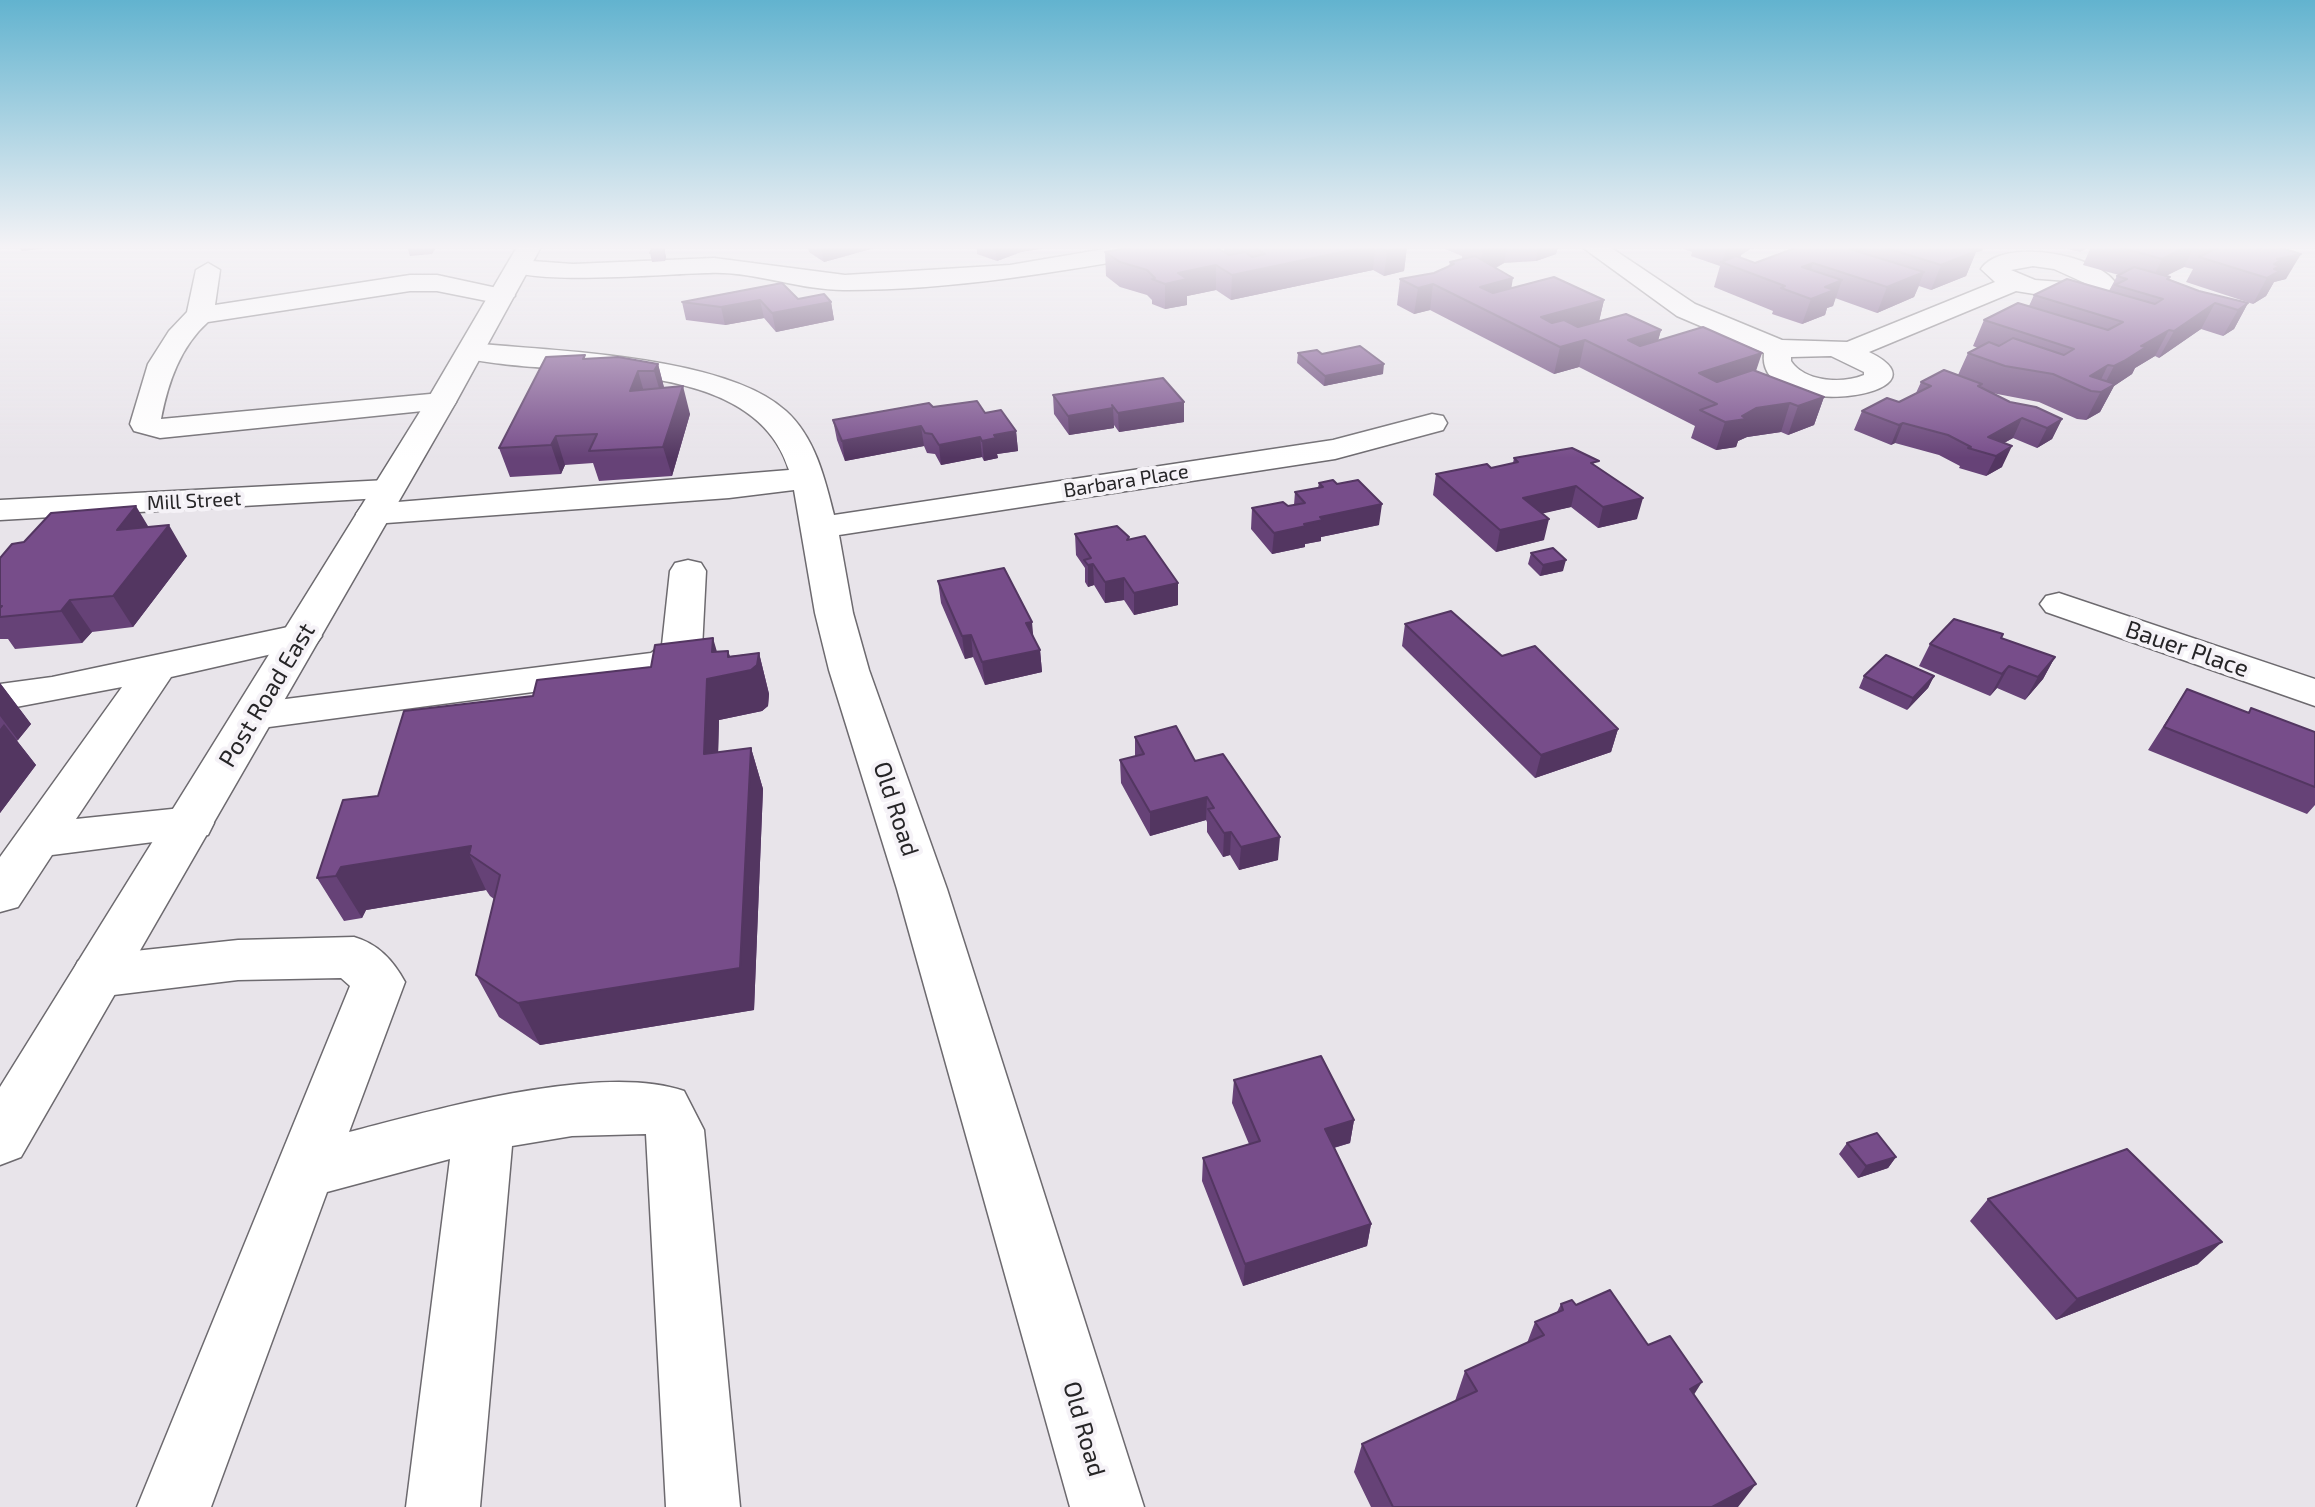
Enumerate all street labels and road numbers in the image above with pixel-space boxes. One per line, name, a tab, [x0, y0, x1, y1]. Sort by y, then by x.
street label: Barbara Place	[1062, 459, 1190, 503]
street label: Mill Street	[146, 487, 242, 515]
street label: Bauer Place	[2122, 614, 2252, 684]
street label: Post Road East	[213, 618, 321, 772]
street label: Old Road	[867, 758, 925, 860]
street label: Old Road	[1057, 1378, 1111, 1480]

